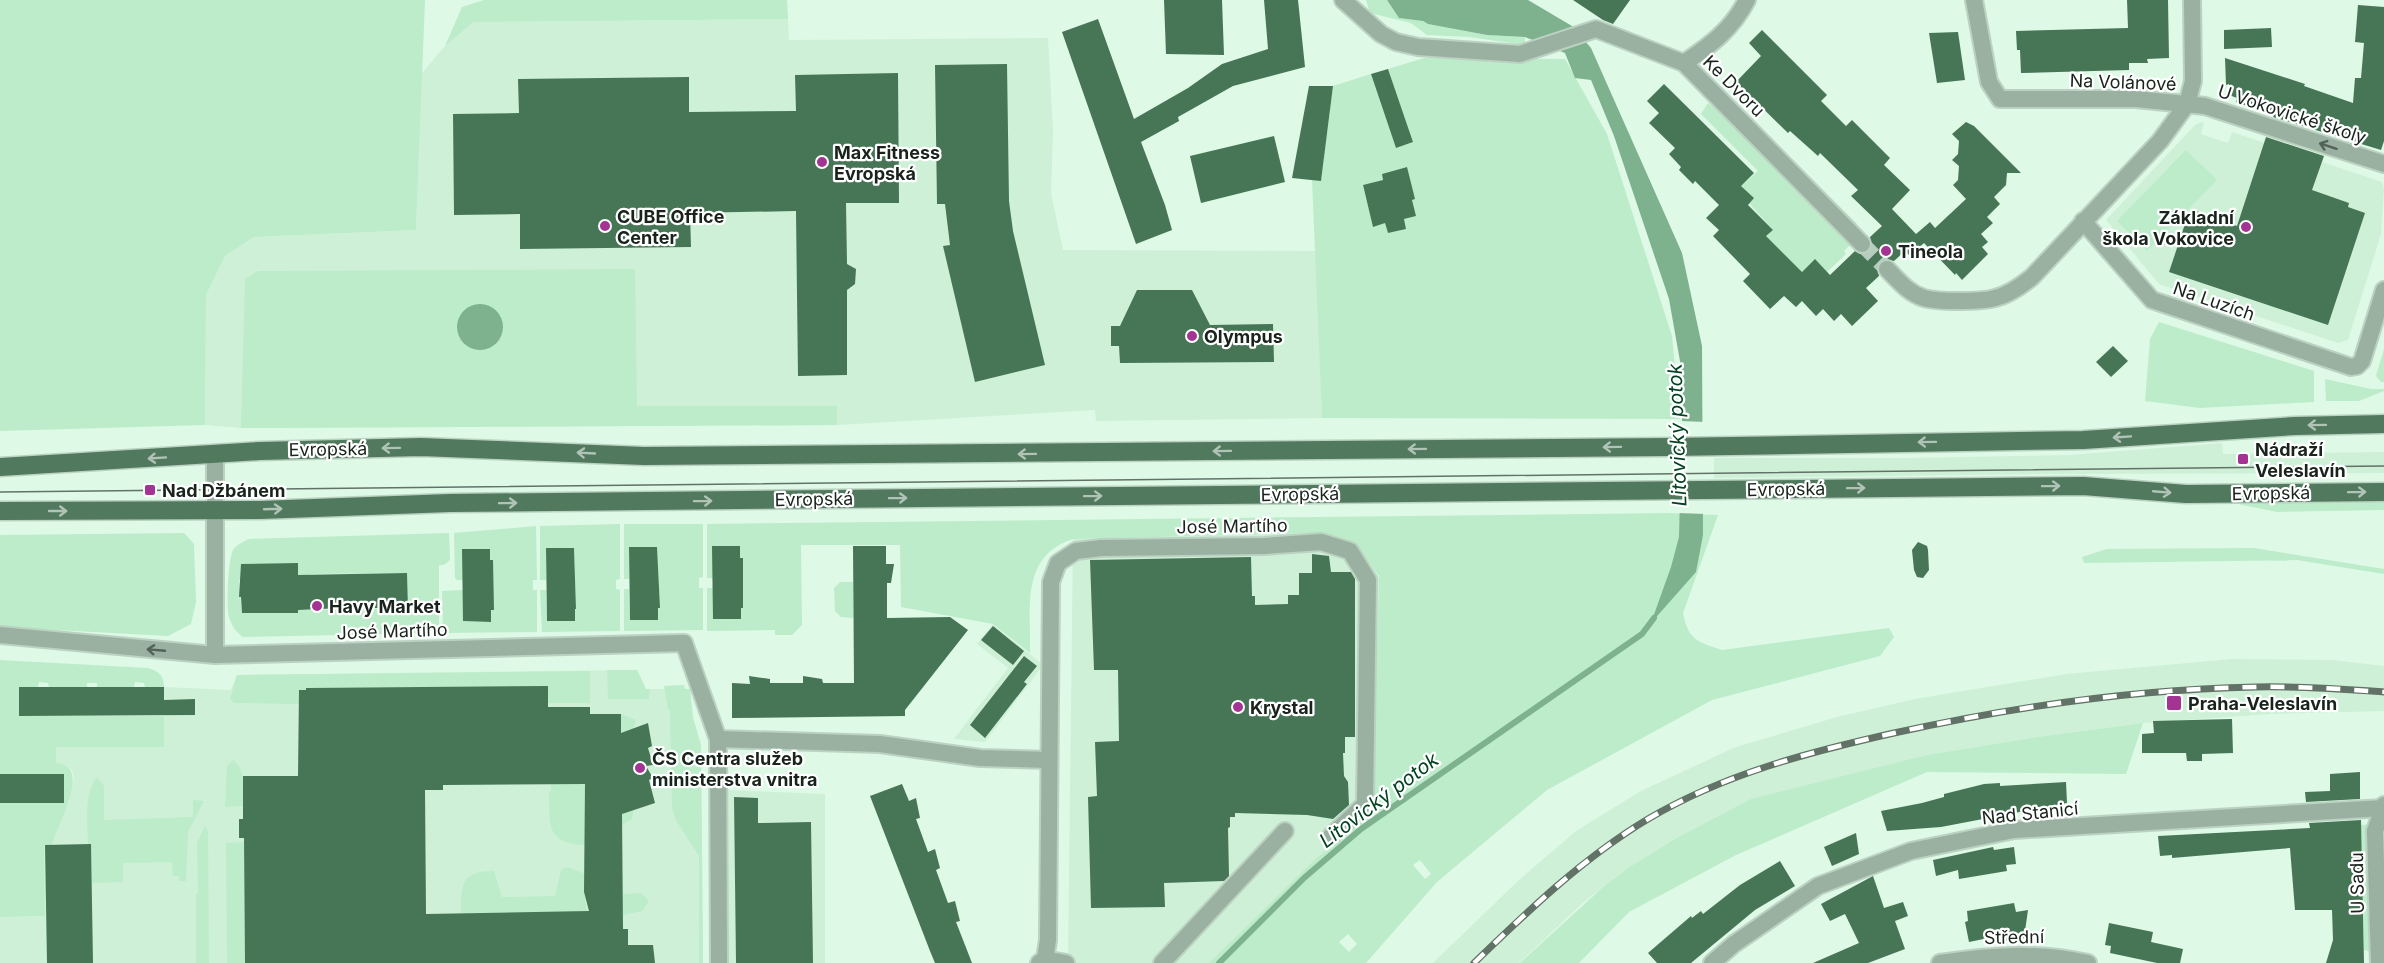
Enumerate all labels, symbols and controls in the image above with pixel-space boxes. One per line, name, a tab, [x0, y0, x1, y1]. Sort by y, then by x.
street label: Ke Dvoru	[1699, 51, 1769, 121]
street label: Na Volánové	[2069, 70, 2177, 94]
street label: U Vokovické školy	[2215, 80, 2369, 148]
one-way arrow	[2319, 140, 2338, 151]
place label: Max Fitness Evropská	[834, 142, 940, 184]
marker: Max Fitness Evropská	[815, 155, 829, 169]
place label: CUBE Office Center	[617, 206, 725, 248]
place label: Základní škola Vokovice	[2102, 207, 2235, 249]
marker: CUBE Office Center	[598, 219, 612, 233]
marker: Základní škola Vokovice	[2239, 220, 2253, 234]
place label: Tineola	[1898, 241, 1963, 262]
marker: Tineola	[1879, 244, 1893, 258]
street label: Na Luzích	[2171, 277, 2257, 325]
place label: Olympus	[1204, 326, 1283, 347]
marker: Olympus	[1185, 329, 1199, 343]
water label: Litovický potok	[1662, 362, 1691, 507]
one-way arrow	[2307, 420, 2327, 431]
one-way arrow	[2113, 432, 2133, 443]
one-way arrow	[1918, 437, 1938, 448]
street label: Evropská	[288, 438, 368, 460]
place label: Nádraží Veleslavín	[2255, 439, 2346, 481]
one-way arrow	[381, 442, 401, 454]
one-way arrow	[1602, 442, 1622, 453]
one-way arrow	[1407, 443, 1427, 455]
one-way arrow	[1212, 445, 1232, 457]
one-way arrow	[576, 447, 596, 458]
one-way arrow	[1017, 448, 1037, 460]
one-way arrow	[147, 452, 167, 463]
marker: Nádraží Veleslavín	[2236, 452, 2250, 466]
street label: Evropská	[1746, 478, 1826, 500]
place label: Nad Džbánem	[162, 480, 285, 501]
one-way arrow	[2041, 480, 2061, 492]
one-way arrow	[1846, 482, 1866, 494]
street label: Evropská	[2231, 482, 2311, 504]
marker: Nad Džbánem	[143, 483, 157, 497]
street label: Evropská	[1260, 483, 1340, 505]
one-way arrow	[2346, 486, 2366, 498]
one-way arrow	[2151, 487, 2171, 498]
street label: Evropská	[774, 488, 854, 510]
one-way arrow	[1083, 490, 1103, 502]
one-way arrow	[888, 493, 908, 504]
one-way arrow	[693, 495, 713, 507]
one-way arrow	[498, 497, 518, 509]
one-way arrow	[263, 504, 283, 515]
one-way arrow	[48, 505, 68, 517]
street label: José Martího	[1176, 515, 1288, 537]
place label: Havy Market	[329, 596, 441, 617]
marker: Havy Market	[310, 599, 324, 613]
street label: José Martího	[336, 619, 448, 643]
one-way arrow	[147, 644, 167, 655]
place label: Praha-Veleslavín	[2188, 693, 2337, 714]
marker: Praha-Veleslavín	[2165, 694, 2183, 712]
place label: Krystal	[1250, 697, 1313, 718]
marker: Krystal	[1231, 700, 1245, 714]
water label: Litovický potok	[1315, 747, 1444, 853]
place label: ČS Centra služeb ministerstva vnitra	[652, 748, 817, 790]
marker: ČS Centra služeb ministerstva vnitra	[633, 761, 647, 775]
street label: Nad Stanicí	[1981, 797, 2080, 829]
street label: U Sadu	[2346, 852, 2368, 914]
street label: Střední	[1984, 926, 2045, 948]

